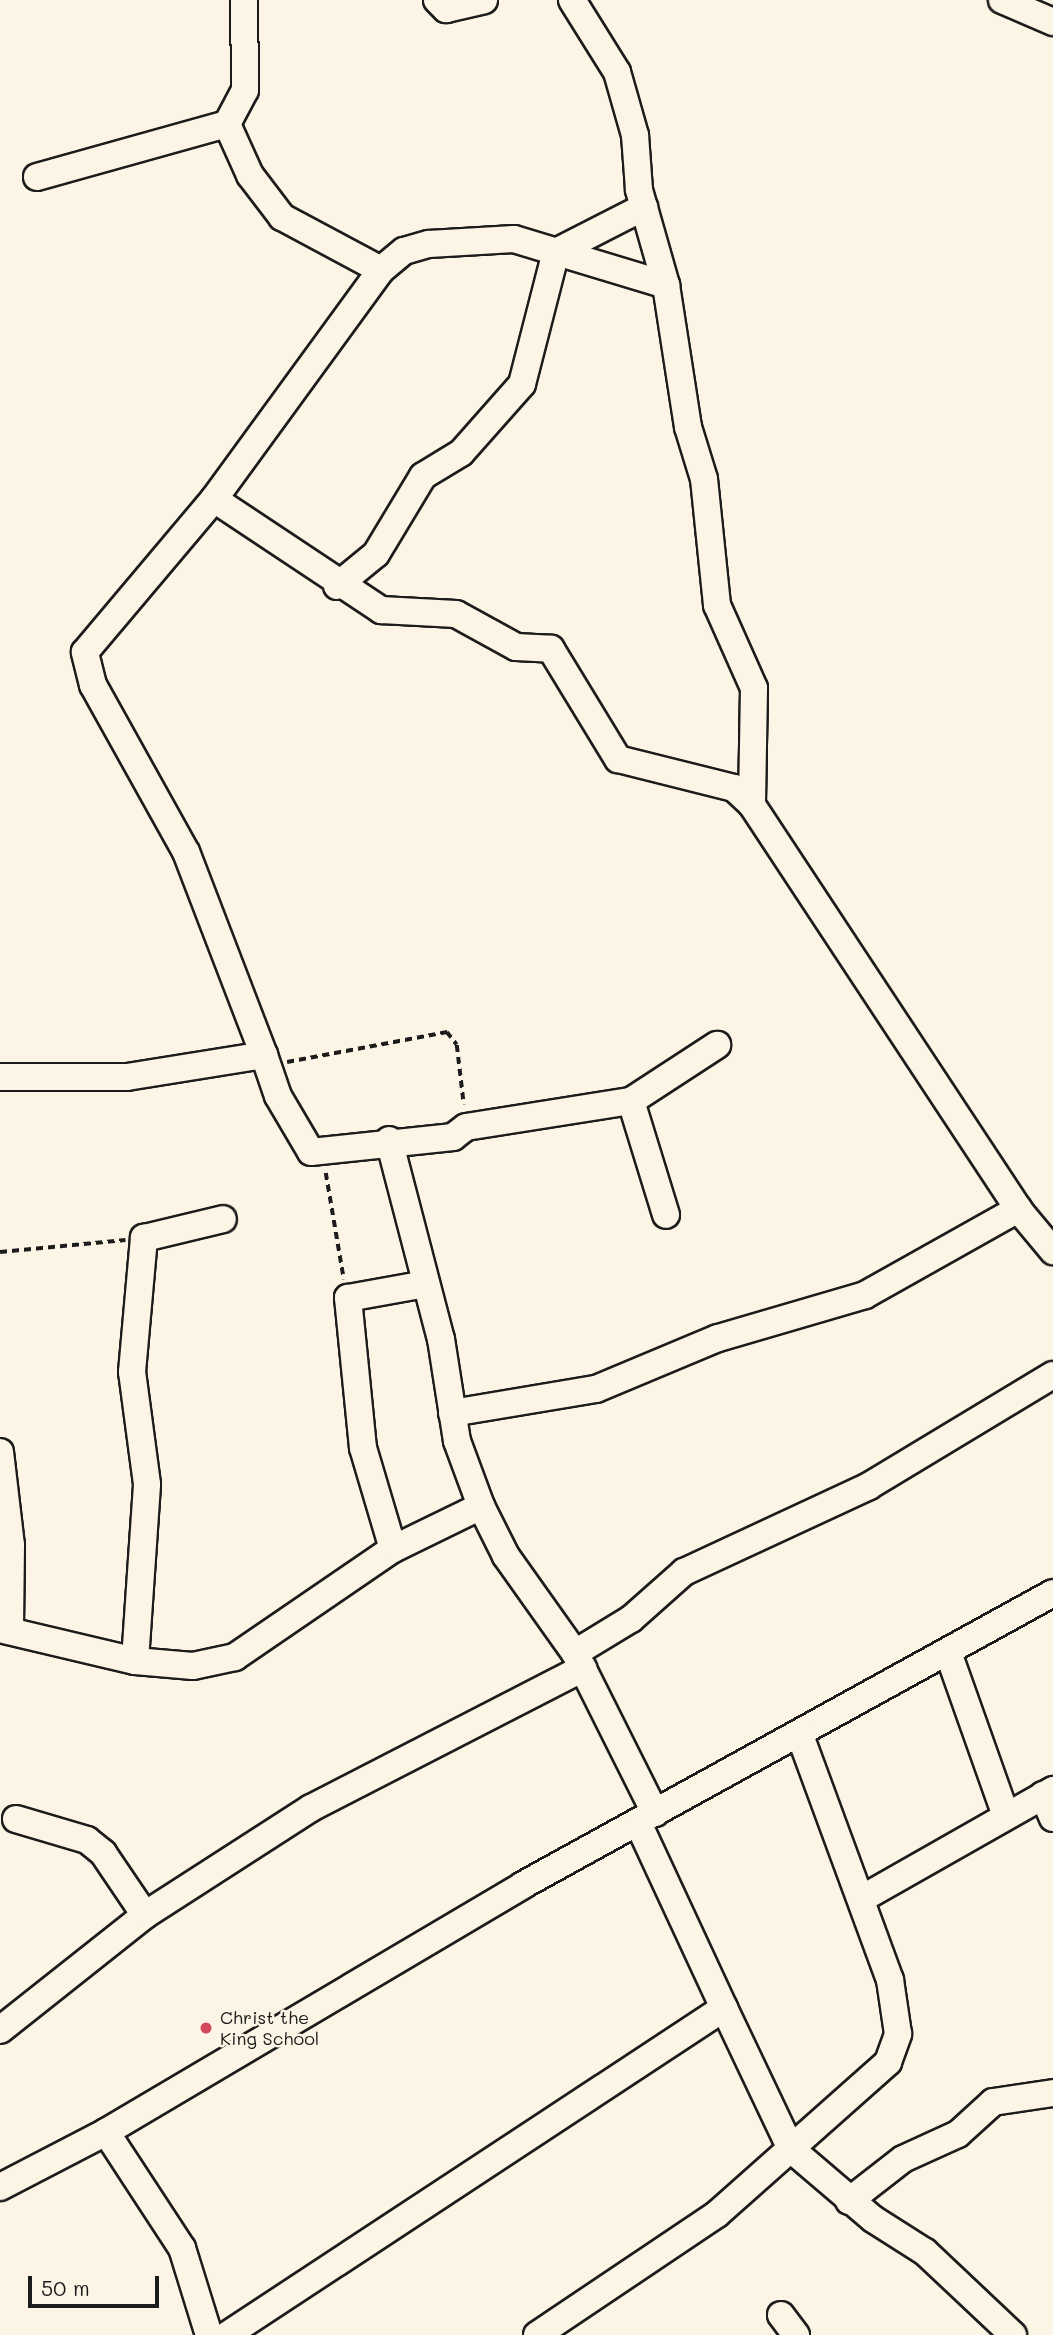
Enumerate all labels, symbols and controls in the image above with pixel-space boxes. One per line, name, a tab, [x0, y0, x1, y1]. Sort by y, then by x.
place label: Christ the King School	[220, 2007, 319, 2050]
marker: Christ the King School	[198, 2020, 214, 2036]
scale bar	[32, 2262, 163, 2306]
text: 50 m	[41, 2274, 90, 2301]

